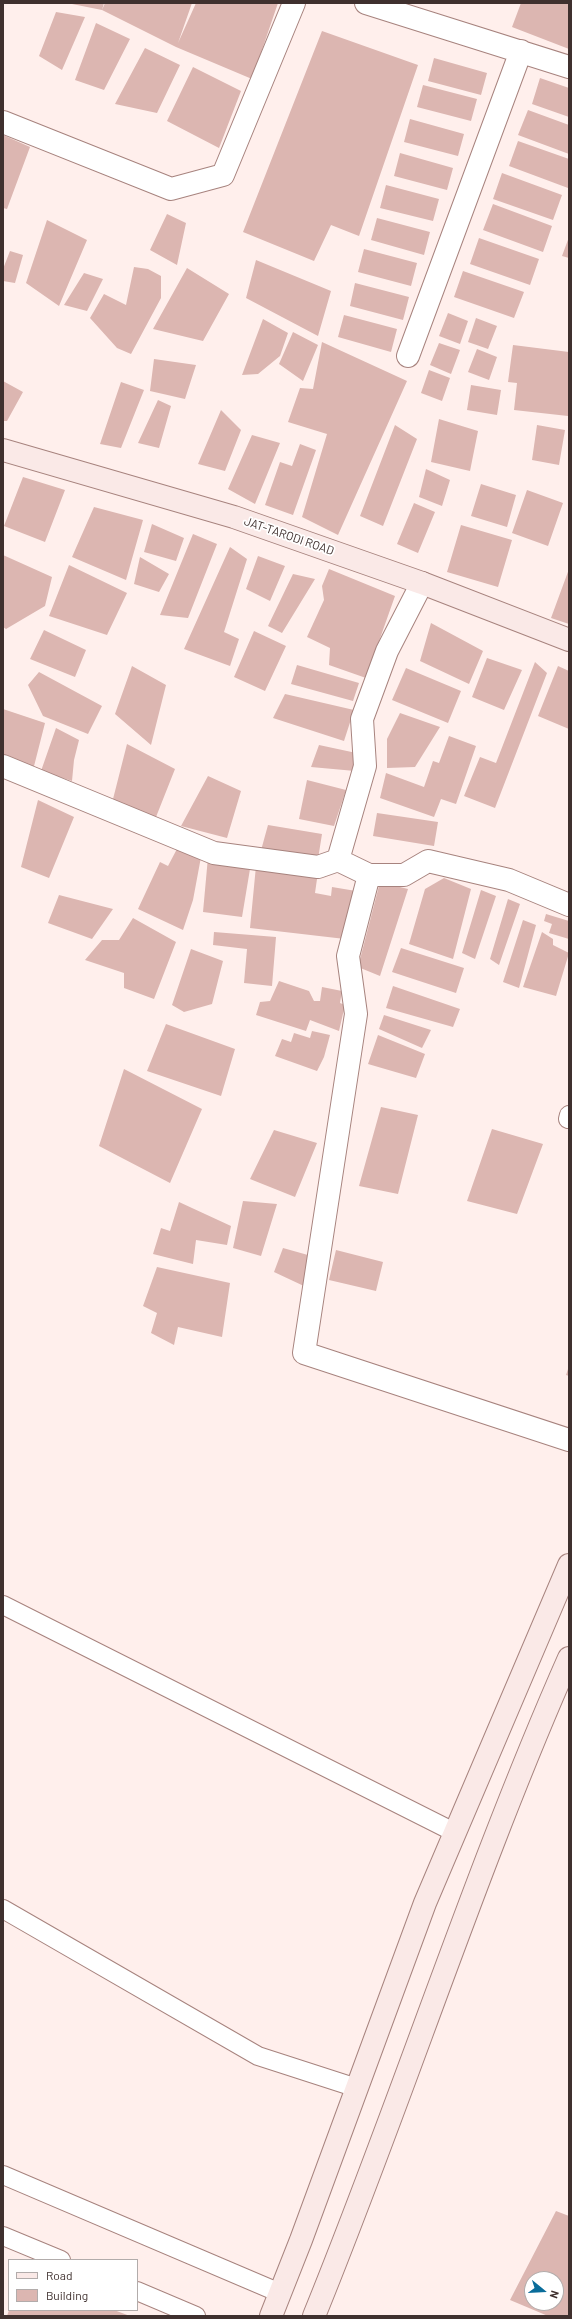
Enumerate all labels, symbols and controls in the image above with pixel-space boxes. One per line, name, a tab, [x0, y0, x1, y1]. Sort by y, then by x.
street label: JAT-TARODI ROAD	[242, 514, 336, 558]
legend	[8, 2259, 138, 2311]
text: Road	[46, 2268, 73, 2282]
north arrow	[524, 2271, 564, 2311]
text: Building	[46, 2288, 88, 2302]
text: N	[548, 2289, 562, 2300]

